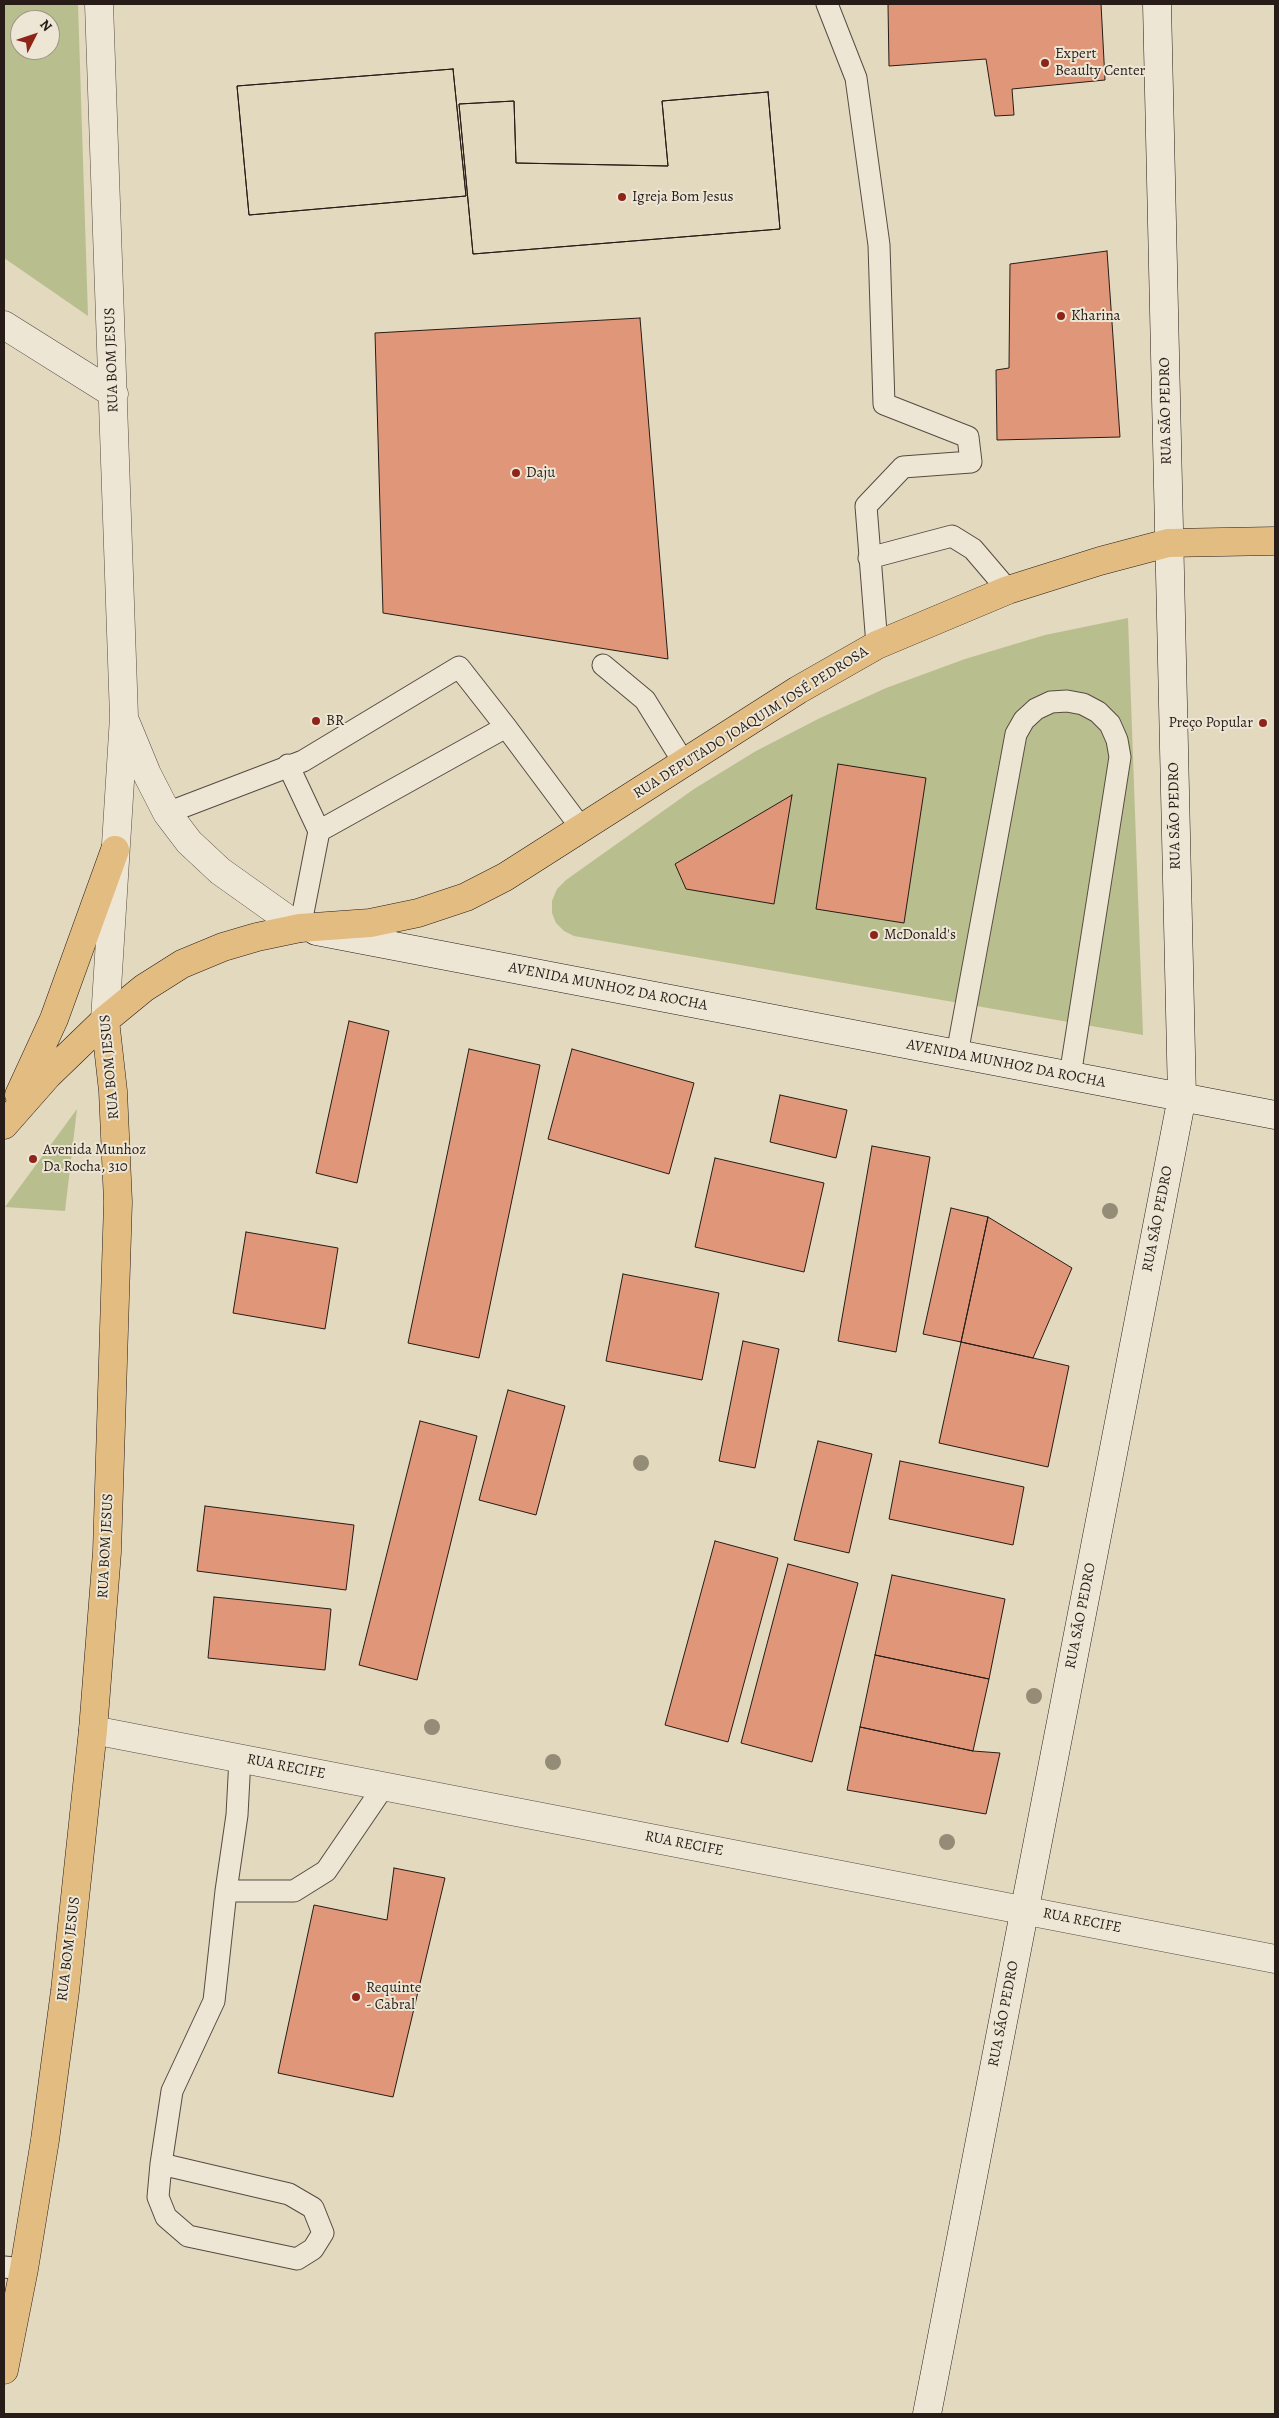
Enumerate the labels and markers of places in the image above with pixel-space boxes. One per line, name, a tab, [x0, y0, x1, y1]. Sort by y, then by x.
place label: Expert Beaulty Center	[1055, 45, 1145, 80]
marker: Expert Beaulty Center	[1039, 57, 1051, 69]
place label: Igreja Bom Jesus	[632, 188, 734, 206]
marker: Igreja Bom Jesus	[616, 191, 628, 203]
place label: Kharina	[1071, 307, 1121, 325]
marker: Kharina	[1055, 310, 1067, 322]
place label: Daju	[526, 464, 555, 482]
marker: Daju	[510, 467, 522, 479]
place label: BR	[326, 712, 344, 730]
place label: Preço Popular	[1169, 714, 1253, 732]
marker: BR	[310, 715, 322, 727]
marker: Preço Popular	[1257, 717, 1269, 729]
place label: McDonald's	[884, 926, 956, 944]
marker: McDonald's	[868, 929, 880, 941]
place label: Avenida Munhoz Da Rocha, 310	[43, 1141, 146, 1176]
marker: Avenida Munhoz Da Rocha, 310	[27, 1153, 39, 1165]
place label: Requinte - Cabral	[366, 1979, 421, 2014]
marker: Requinte - Cabral	[350, 1991, 362, 2003]

